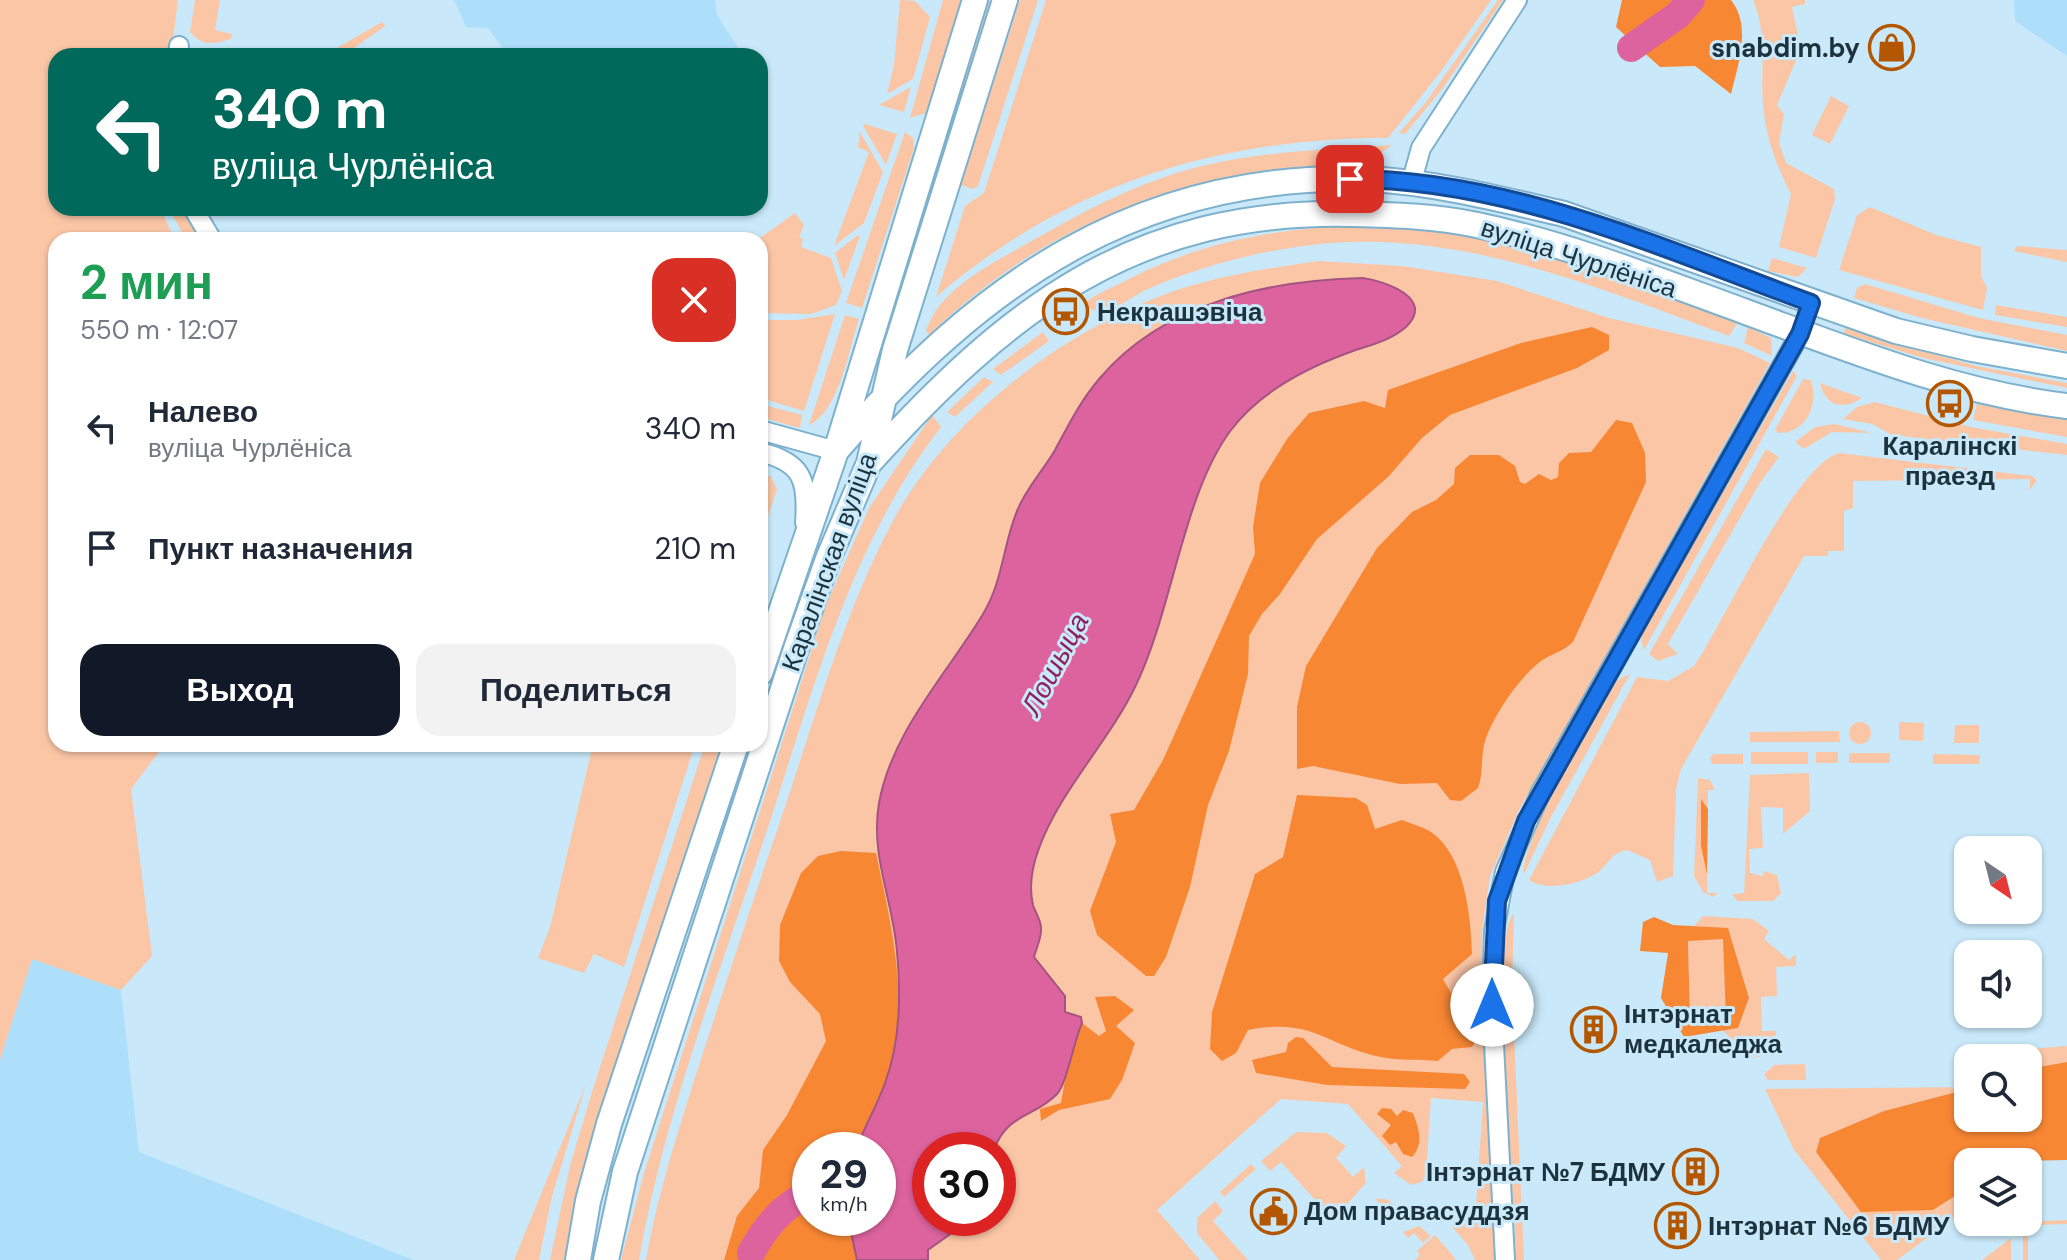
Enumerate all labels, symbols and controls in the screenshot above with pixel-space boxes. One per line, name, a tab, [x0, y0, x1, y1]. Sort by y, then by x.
shop icon: snabdim.by	[1867, 24, 1915, 72]
place label: snabdim.by	[1711, 31, 1860, 65]
text: 340 m	[212, 72, 387, 145]
icon: left	[80, 80, 184, 184]
text: вуліца Чурлёніса	[212, 143, 494, 190]
pin	[1316, 145, 1384, 213]
icon: arrive	[1328, 157, 1372, 201]
street label: вуліца Чурлёніса	[1477, 210, 1682, 306]
text: 2 мин	[80, 251, 213, 314]
button: close	[652, 258, 736, 342]
bus stop icon: Некрашэвіча	[1042, 288, 1090, 336]
place label: Некрашэвіча	[1097, 295, 1263, 329]
text: 550 m · 12:07	[80, 313, 238, 347]
bus stop icon: Каралінскі праезд	[1926, 379, 1974, 427]
text: Налево	[148, 392, 258, 431]
icon: left	[80, 406, 124, 450]
text: 340 m	[645, 409, 736, 448]
place label: Каралінскі праезд	[1882, 429, 2018, 493]
text: вуліца Чурлёніса	[148, 431, 352, 465]
street label: Каралінская вуліца	[774, 448, 885, 676]
icon: arrive	[80, 526, 124, 570]
text: Пункт назначения	[148, 529, 413, 568]
text: 210 m	[654, 529, 736, 568]
water label: Лошыца	[1012, 607, 1097, 723]
button: Выход	[80, 644, 400, 736]
button: Поделиться	[416, 644, 736, 736]
north arrow	[1954, 836, 2042, 924]
map controls	[1954, 836, 2042, 1236]
button: sound	[1954, 940, 2042, 1028]
position arrow	[1450, 963, 1534, 1047]
place label: Інтэрнат медкаледжа	[1624, 997, 1783, 1061]
building icon: Інтэрнат медкаледжа	[1569, 1005, 1617, 1053]
button: search	[1954, 1044, 2042, 1132]
speed limit sign: 30	[912, 1132, 1016, 1236]
text: 29	[820, 1148, 868, 1200]
building icon: Інтэрнат №7 БДМУ	[1672, 1148, 1720, 1196]
button: layers	[1954, 1148, 2042, 1236]
place label: Інтэрнат №7 БДМУ	[1426, 1155, 1666, 1189]
public building icon: Дом правасуддзя	[1249, 1187, 1297, 1235]
text: km/h	[820, 1191, 868, 1217]
place label: Дом правасуддзя	[1304, 1194, 1530, 1228]
building icon: Інтэрнат №6 БДМУ	[1653, 1202, 1701, 1250]
place label: Інтэрнат №6 БДМУ	[1708, 1209, 1950, 1243]

